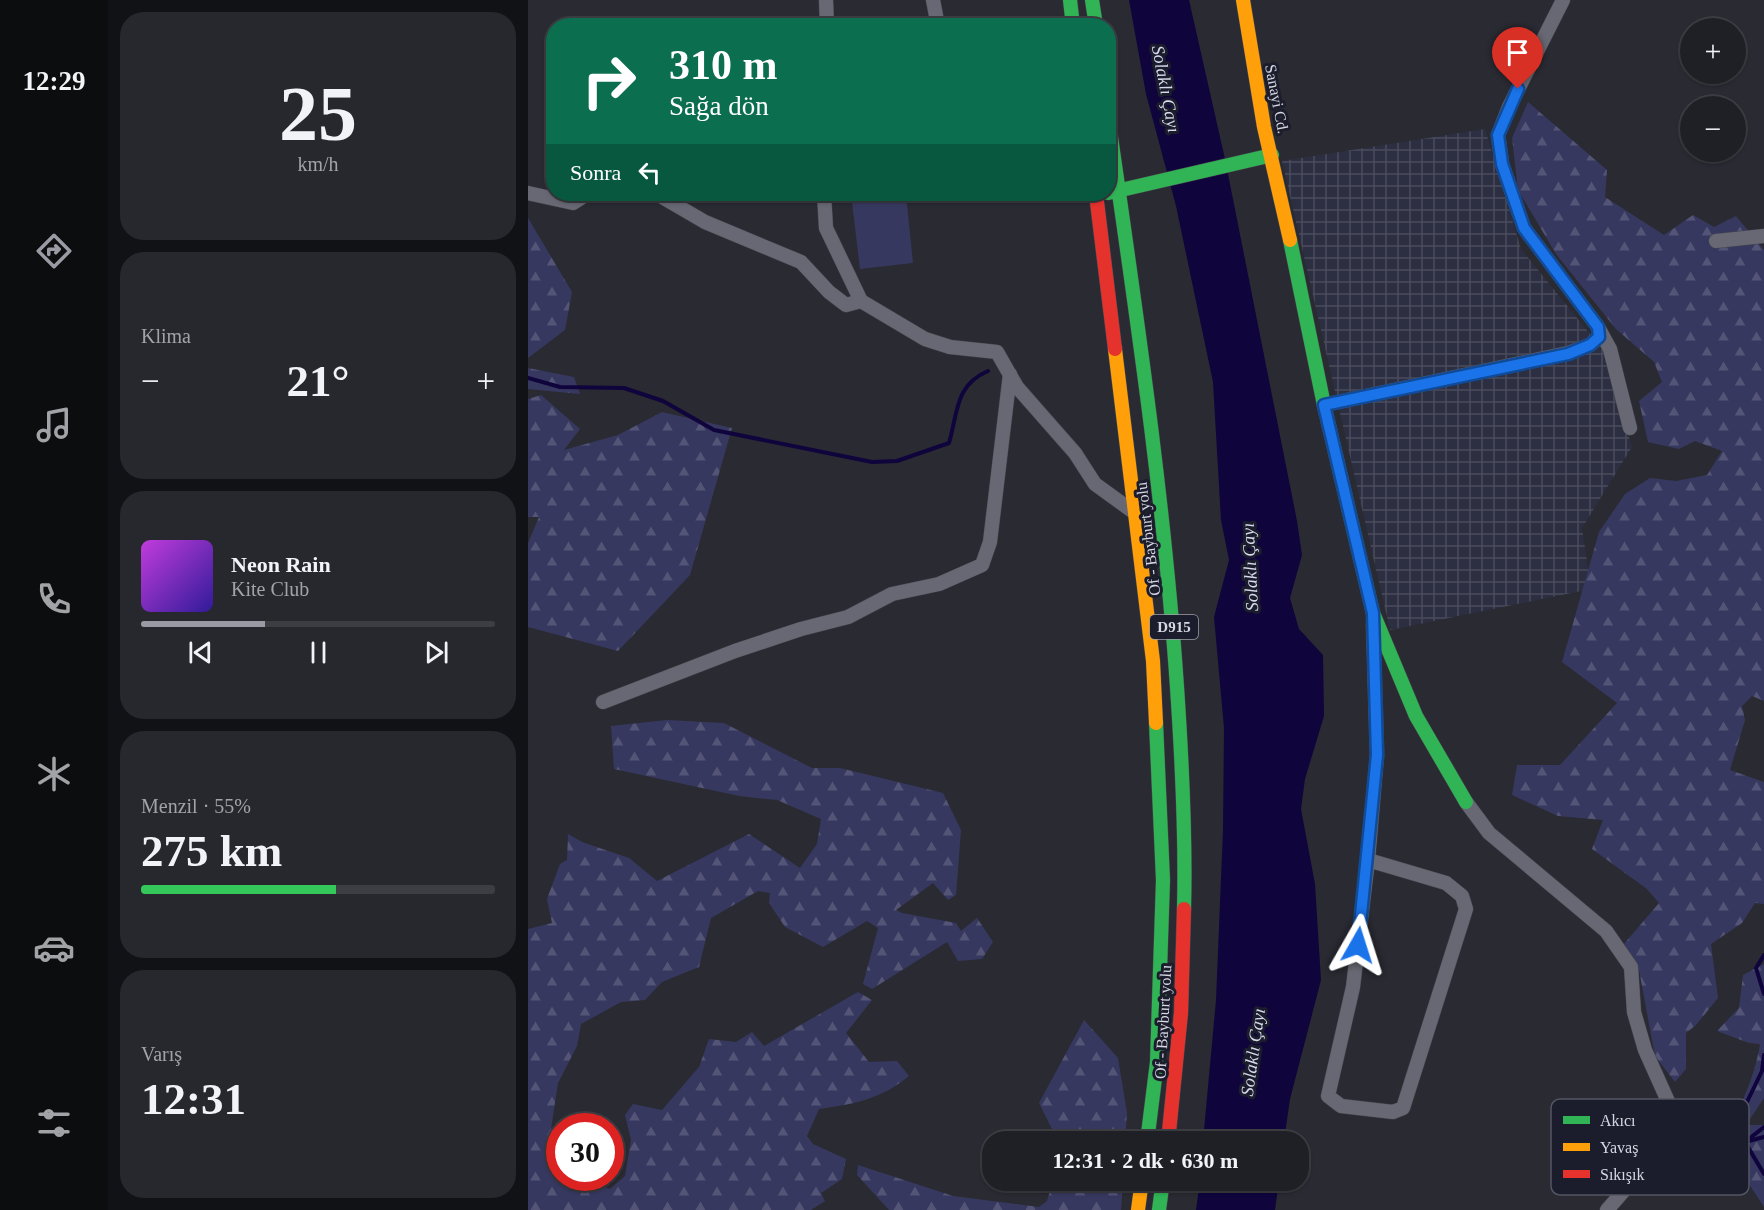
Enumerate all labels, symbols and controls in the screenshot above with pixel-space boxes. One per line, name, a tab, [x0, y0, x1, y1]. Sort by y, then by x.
map controls	[1680, 18, 1746, 162]
button: +	[1680, 18, 1746, 84]
pin	[1492, 27, 1543, 89]
icon: arrive	[1501, 36, 1534, 69]
icon: right	[570, 42, 648, 120]
text: 310 m	[669, 42, 778, 88]
water label: Solaklı Çayı	[1148, 44, 1184, 134]
street label: Sanayi Cd.	[1261, 63, 1292, 135]
text: 12:29	[23, 66, 86, 96]
text: 25	[279, 70, 357, 157]
text: Sağa dön	[669, 91, 769, 121]
button: −	[1680, 96, 1746, 162]
text: km/h	[297, 153, 339, 175]
icon: left	[633, 156, 666, 189]
text: Sonra	[570, 160, 621, 185]
icon: directions	[33, 230, 75, 272]
text: Klima	[141, 325, 191, 347]
text: 21°	[287, 356, 350, 406]
text: −	[141, 363, 160, 399]
text: +	[476, 363, 495, 399]
icon: music	[33, 404, 75, 446]
street label: Of - Bayburt yolu	[1133, 481, 1164, 597]
water label: Solaklı Çayı	[1238, 522, 1262, 612]
text: Neon Rain	[231, 552, 331, 577]
icon: phone	[33, 578, 75, 620]
text: Kite Club	[231, 578, 309, 600]
road number: D915	[1150, 615, 1198, 639]
icon: previous	[184, 636, 217, 669]
icon: pause	[302, 636, 335, 669]
icon: next	[420, 636, 453, 669]
icon: climate	[33, 753, 75, 795]
text: Menzil · 55%	[141, 795, 251, 817]
text: 275 km	[141, 826, 282, 876]
position arrow	[1326, 913, 1390, 977]
icon: car	[33, 927, 75, 969]
street label: Of - Bayburt yolu	[1152, 965, 1175, 1080]
water label: Solaklı Çayı	[1237, 1007, 1269, 1097]
text: Varış	[141, 1043, 182, 1065]
text: 12:31	[141, 1074, 246, 1124]
legend	[1551, 1099, 1749, 1195]
icon: filters	[33, 1102, 75, 1144]
text: Akıcı	[1600, 1112, 1636, 1129]
speed limit sign: 30	[546, 1113, 624, 1191]
text: Yavaş	[1600, 1139, 1638, 1157]
text: 12:31 · 2 dk · 630 m	[1053, 1148, 1238, 1173]
text: Sıkışık	[1600, 1166, 1644, 1184]

